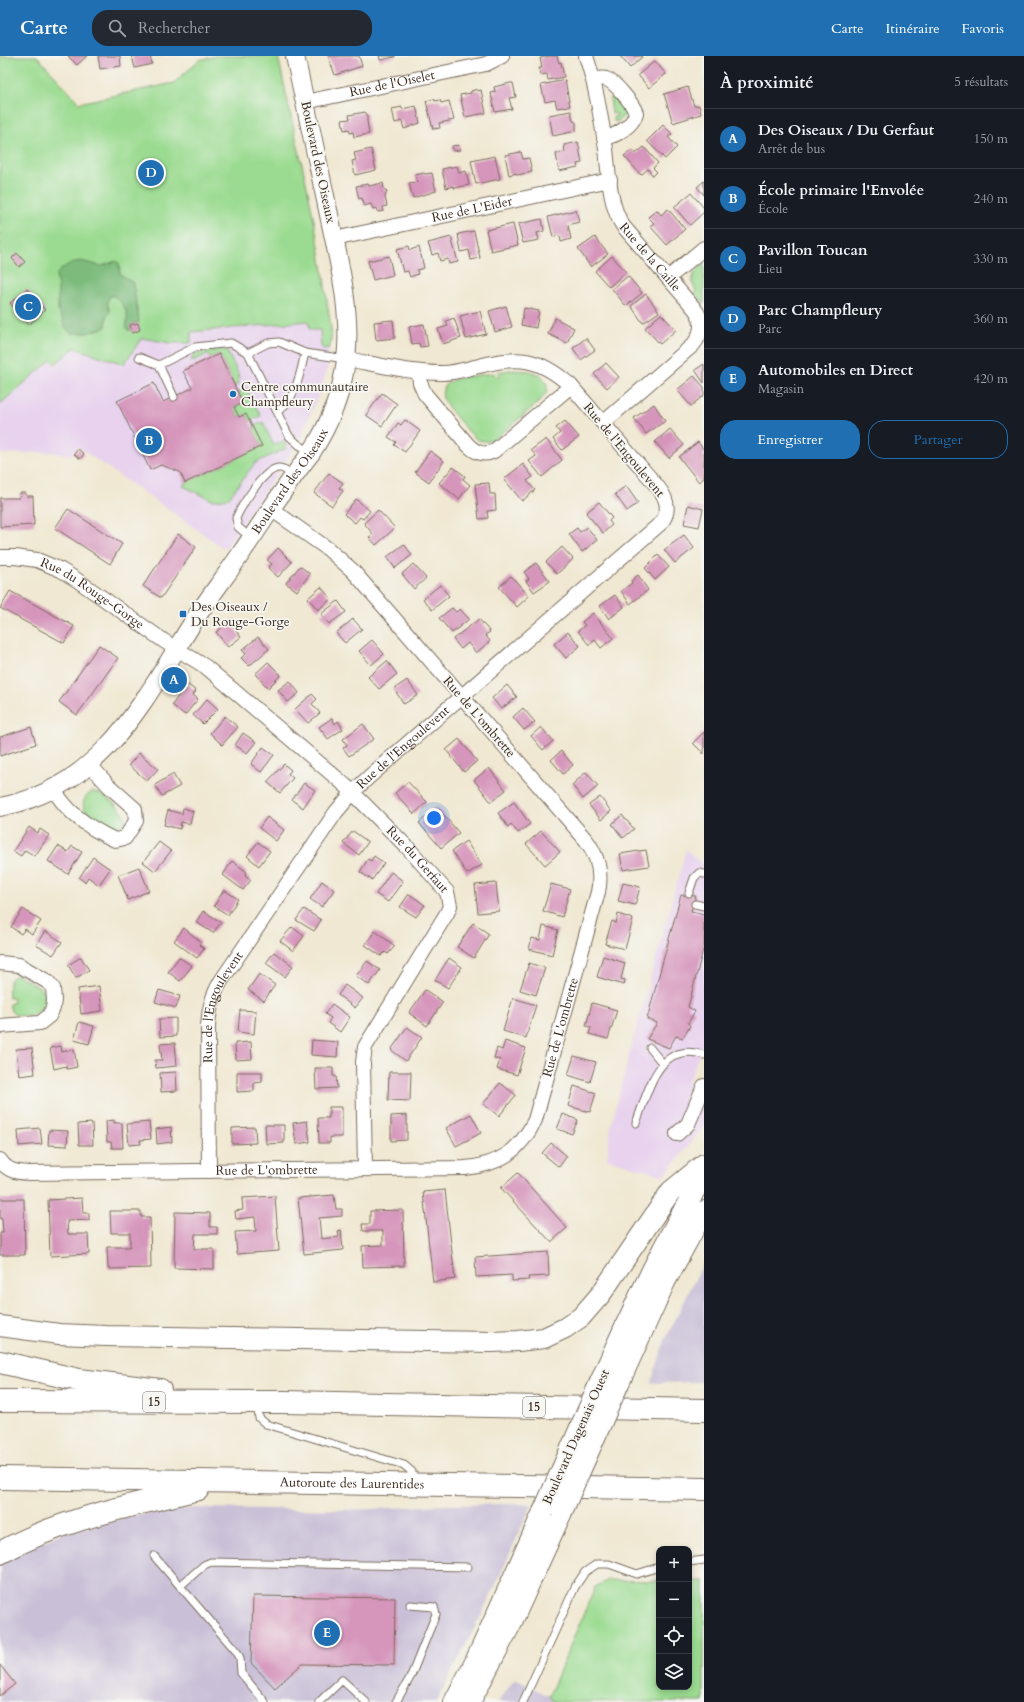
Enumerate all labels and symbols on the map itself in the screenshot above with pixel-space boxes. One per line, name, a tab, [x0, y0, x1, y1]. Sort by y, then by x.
street label: Rue de l'Oiselet	[348, 66, 436, 101]
street label: Boulevard des Oiseaux	[296, 99, 340, 225]
pin: D	[138, 158, 164, 188]
street label: Rue de L'Eider	[430, 192, 514, 227]
street label: Rue de la Caille	[615, 219, 685, 296]
pin: C	[15, 292, 41, 322]
place label: Centre communautaire Champfleury	[241, 378, 369, 411]
marker: Centre communautaire Champfleury	[228, 389, 238, 399]
street label: Rue de l'Engoulevent	[579, 399, 669, 501]
street label: Boulevard des Oiseaux	[248, 425, 333, 538]
pin: B	[136, 426, 162, 456]
street label: Rue du Rouge-Gorge	[38, 553, 148, 633]
place label: Des Oiseaux / Du Rouge-Gorge	[191, 598, 290, 631]
marker: Des Oiseaux / Du Rouge-Gorge	[178, 609, 188, 619]
pin: A	[161, 665, 187, 695]
street label: Rue de L'ombrette	[439, 672, 519, 762]
street label: Rue de l'Engoulevent	[353, 702, 453, 793]
your location	[424, 808, 444, 828]
street label: Rue du Gerfaut	[382, 822, 453, 897]
street label: Rue de l'Engoulevent	[199, 948, 247, 1063]
street label: Rue de L'ombrette	[538, 975, 583, 1079]
street label: Rue de L'ombrette	[215, 1161, 318, 1180]
street label: Boulevard Dagenais Ouest	[538, 1367, 614, 1507]
road number: 15	[143, 1392, 165, 1412]
road number: 15	[523, 1397, 545, 1417]
street label: Autoroute des Laurentides	[280, 1473, 424, 1494]
pin: E	[314, 1618, 340, 1648]

